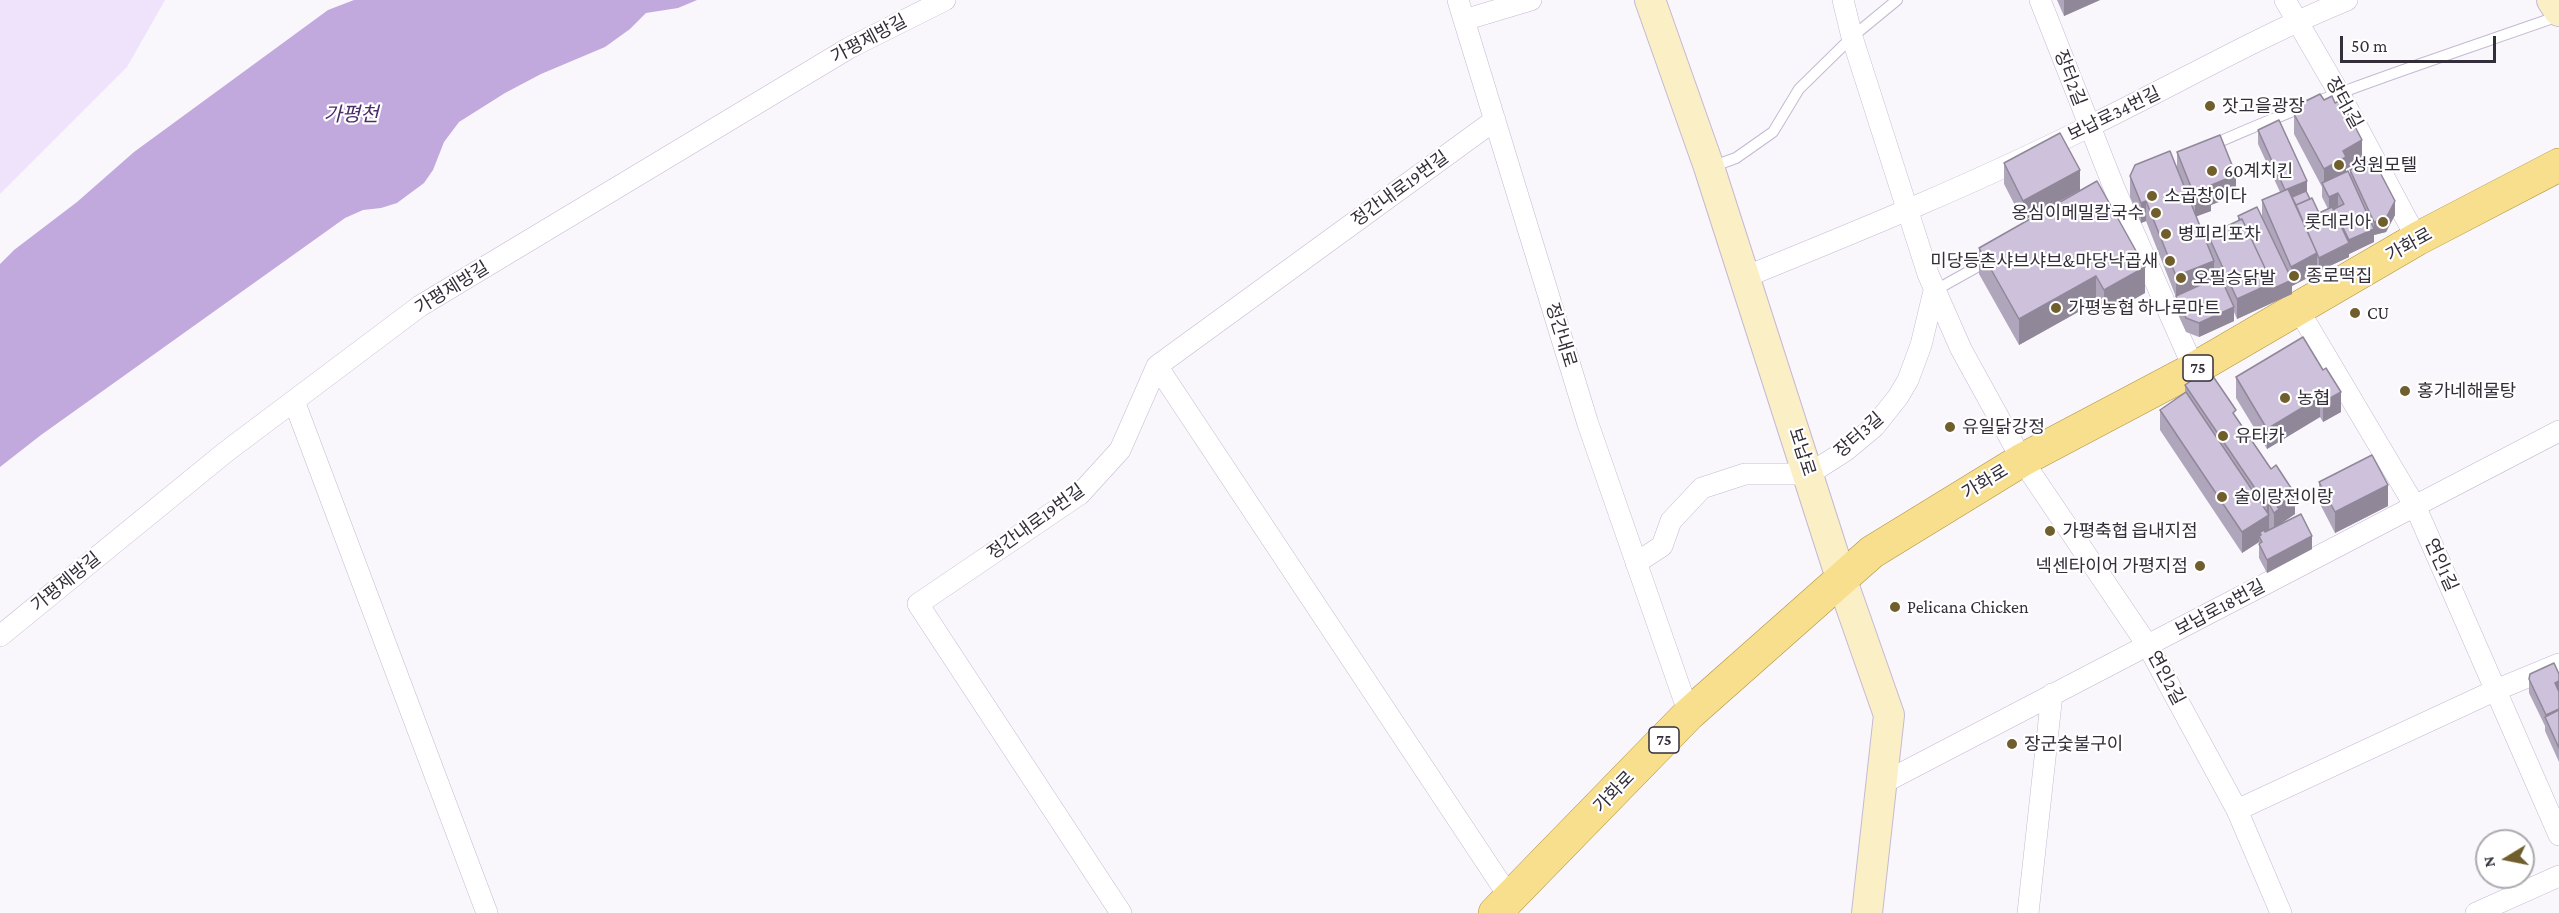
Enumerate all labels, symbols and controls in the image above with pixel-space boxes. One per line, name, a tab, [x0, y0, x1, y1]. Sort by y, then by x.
street label: 가평제방길	[827, 10, 911, 68]
scale bar	[2343, 24, 2499, 62]
text: 50 m	[2351, 36, 2388, 56]
street label: 장터2길	[2049, 47, 2091, 109]
street label: 장터1길	[2321, 73, 2367, 133]
street label: 보납로34번길	[2064, 82, 2164, 146]
place label: 잣고을광장	[2222, 95, 2305, 117]
marker: 잣고을광장	[2203, 99, 2217, 113]
water label: 가평천	[323, 103, 379, 127]
street label: 정간내로19번길	[1347, 147, 1453, 231]
place label: 성원모텔	[2351, 154, 2417, 176]
marker: 성원모텔	[2332, 158, 2346, 172]
place label: 60계치킨	[2224, 160, 2293, 182]
marker: 60계치킨	[2205, 164, 2219, 178]
place label: 소곱창이다	[2164, 185, 2247, 207]
marker: 소곱창이다	[2145, 189, 2159, 203]
place label: 옹심이메밀칼국수	[2012, 202, 2144, 224]
marker: 옹심이메밀칼국수	[2149, 206, 2163, 220]
place label: 롯데리아	[2305, 211, 2371, 233]
marker: 롯데리아	[2376, 215, 2390, 229]
place label: 병피리포차	[2178, 223, 2261, 245]
street label: 가화로	[2382, 224, 2436, 266]
marker: 병피리포차	[2159, 227, 2173, 241]
place label: 미당등촌샤브샤브&마당낙곱새	[1930, 250, 2158, 272]
marker: 미당등촌샤브샤브&마당낙곱새	[2163, 254, 2177, 268]
street label: 가평제방길	[411, 257, 493, 319]
place label: 종로떡집	[2306, 265, 2372, 287]
place label: 오필승닭발	[2193, 267, 2276, 289]
marker: 종로떡집	[2287, 269, 2301, 283]
marker: 오필승닭발	[2174, 271, 2188, 285]
place label: 가평농협 하나로마트	[2068, 297, 2220, 319]
street label: 정간내로	[1541, 300, 1581, 370]
marker: 가평농협 하나로마트	[2049, 301, 2063, 315]
place label: CU	[2367, 302, 2389, 324]
marker: CU	[2348, 306, 2362, 320]
road number: 75	[2183, 355, 2213, 381]
place label: 홍가네해물탕	[2417, 380, 2516, 402]
marker: 홍가네해물탕	[2398, 384, 2412, 398]
place label: 농협	[2297, 387, 2330, 409]
marker: 농협	[2278, 391, 2292, 405]
street label: 장터3길	[1830, 408, 1888, 462]
place label: 유일닭강정	[1962, 416, 2045, 438]
marker: 유일닭강정	[1943, 420, 1957, 434]
street label: 보납로	[1784, 425, 1820, 479]
place label: 유타카	[2235, 425, 2285, 447]
marker: 유타카	[2216, 429, 2230, 443]
street label: 가화로	[1958, 460, 2012, 504]
street label: 정간내로19번길	[983, 480, 1089, 564]
place label: 술이랑전이랑	[2234, 486, 2333, 508]
marker: 술이랑전이랑	[2215, 490, 2229, 504]
place label: 가평축협 읍내지점	[2062, 520, 2198, 542]
marker: 가평축협 읍내지점	[2043, 524, 2057, 538]
street label: 연인1길	[2420, 535, 2462, 595]
street label: 가평제방길	[27, 548, 105, 616]
place label: 넥센타이어 가평지점	[2036, 555, 2188, 577]
marker: 넥센타이어 가평지점	[2193, 559, 2207, 573]
street label: 보납로18번길	[2171, 575, 2269, 641]
place label: Pelicana Chicken	[1907, 596, 2029, 618]
marker: Pelicana Chicken	[1888, 600, 1902, 614]
street label: 연인2길	[2143, 647, 2189, 709]
road number: 75	[1649, 727, 1679, 753]
place label: 장군숯불구이	[2024, 733, 2123, 755]
marker: 장군숯불구이	[2005, 737, 2019, 751]
street label: 가화로	[1589, 767, 1639, 817]
north arrow	[2475, 829, 2535, 889]
text: N	[2479, 855, 2498, 869]

